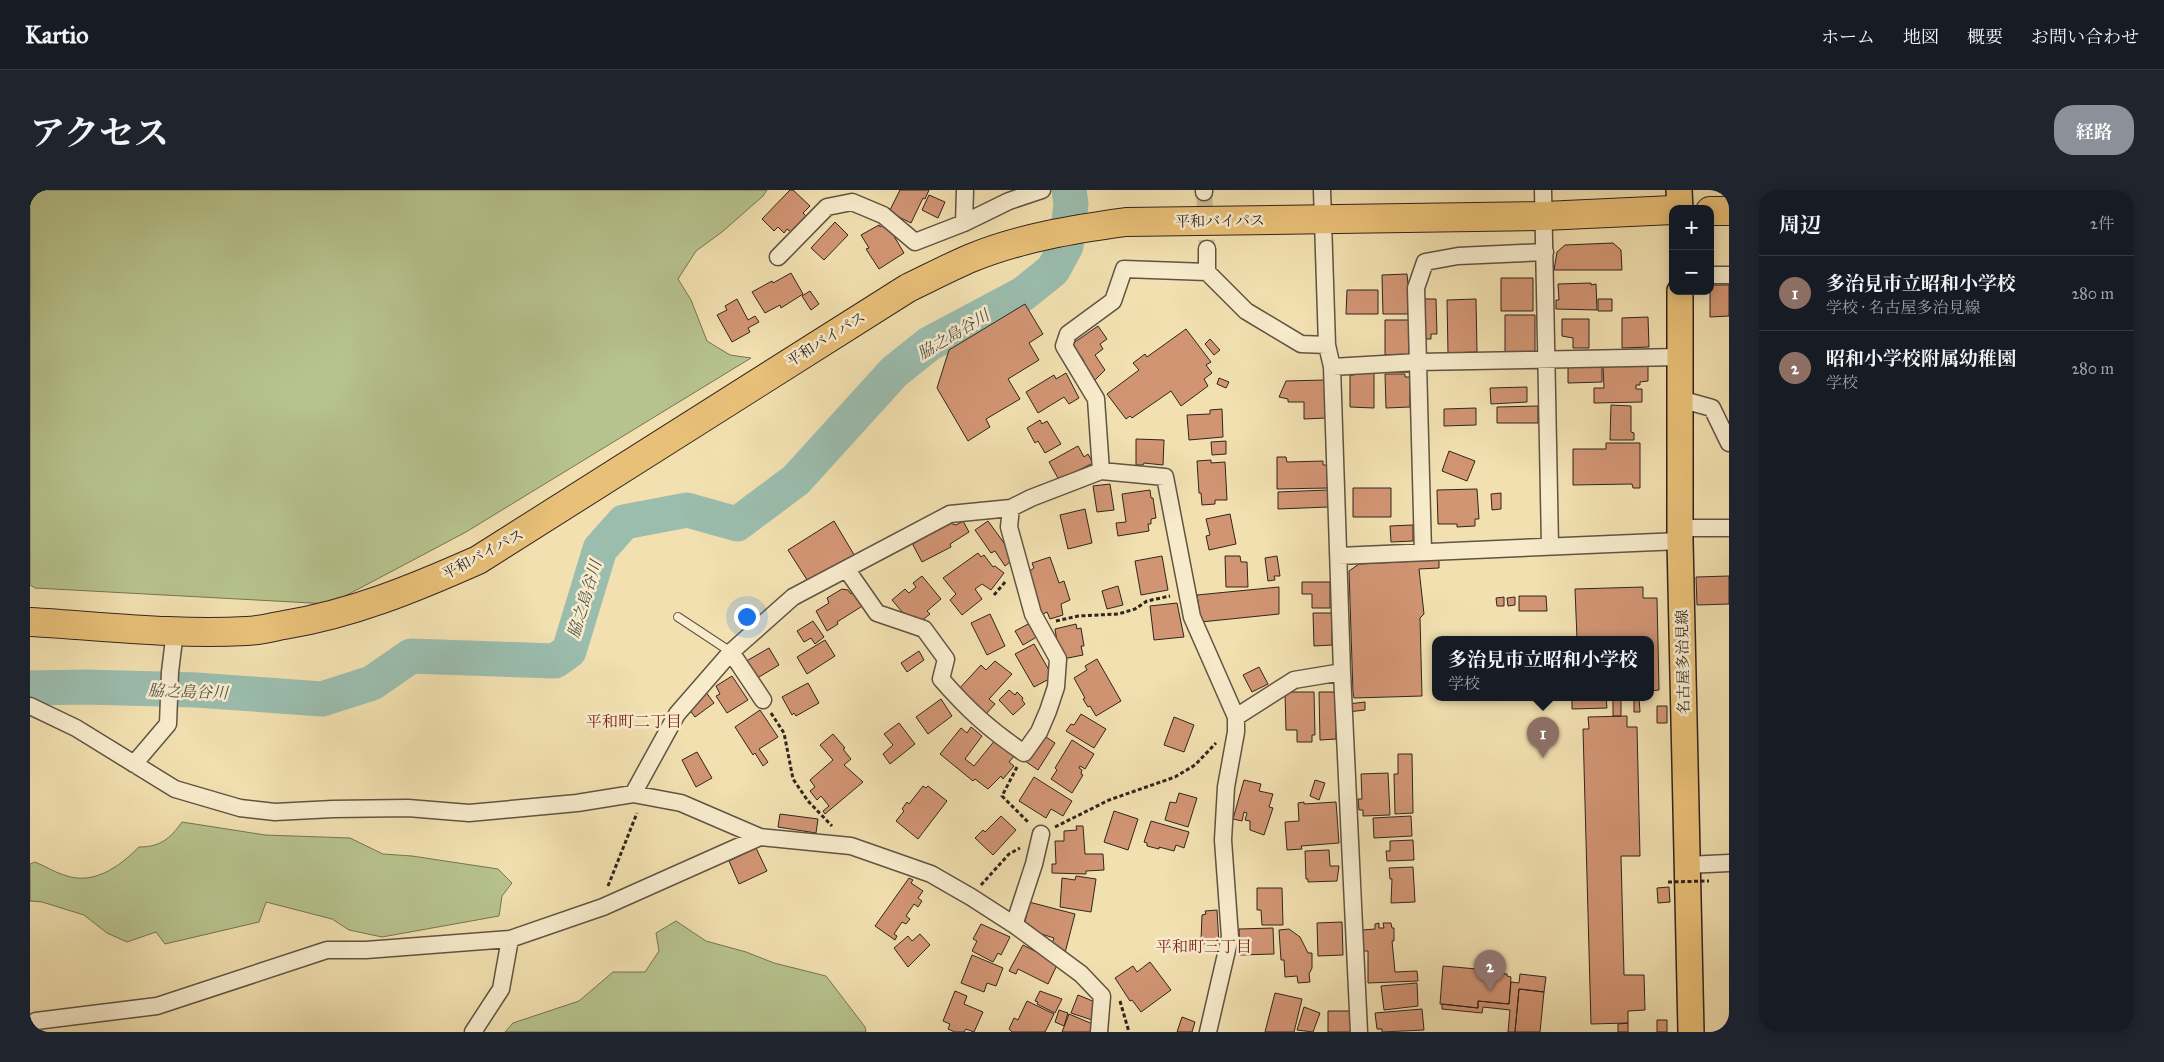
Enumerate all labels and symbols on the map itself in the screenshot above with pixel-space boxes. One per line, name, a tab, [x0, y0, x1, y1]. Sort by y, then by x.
street label: 平和バイパス	[1175, 211, 1265, 231]
water label: 脇之島谷川	[914, 305, 994, 363]
street label: 平和バイパス	[783, 308, 869, 370]
street label: 平和バイパス	[439, 525, 527, 583]
water label: 脇之島谷川	[564, 556, 606, 640]
your location	[734, 604, 760, 630]
street label: 名古屋多治見線	[1673, 609, 1693, 715]
water label: 脇之島谷川	[148, 681, 230, 702]
district label: 平和町二丁目	[586, 712, 682, 731]
pin: 1	[1527, 717, 1559, 758]
district label: 平和町三丁目	[1156, 937, 1252, 956]
pin: 2	[1474, 950, 1506, 991]

